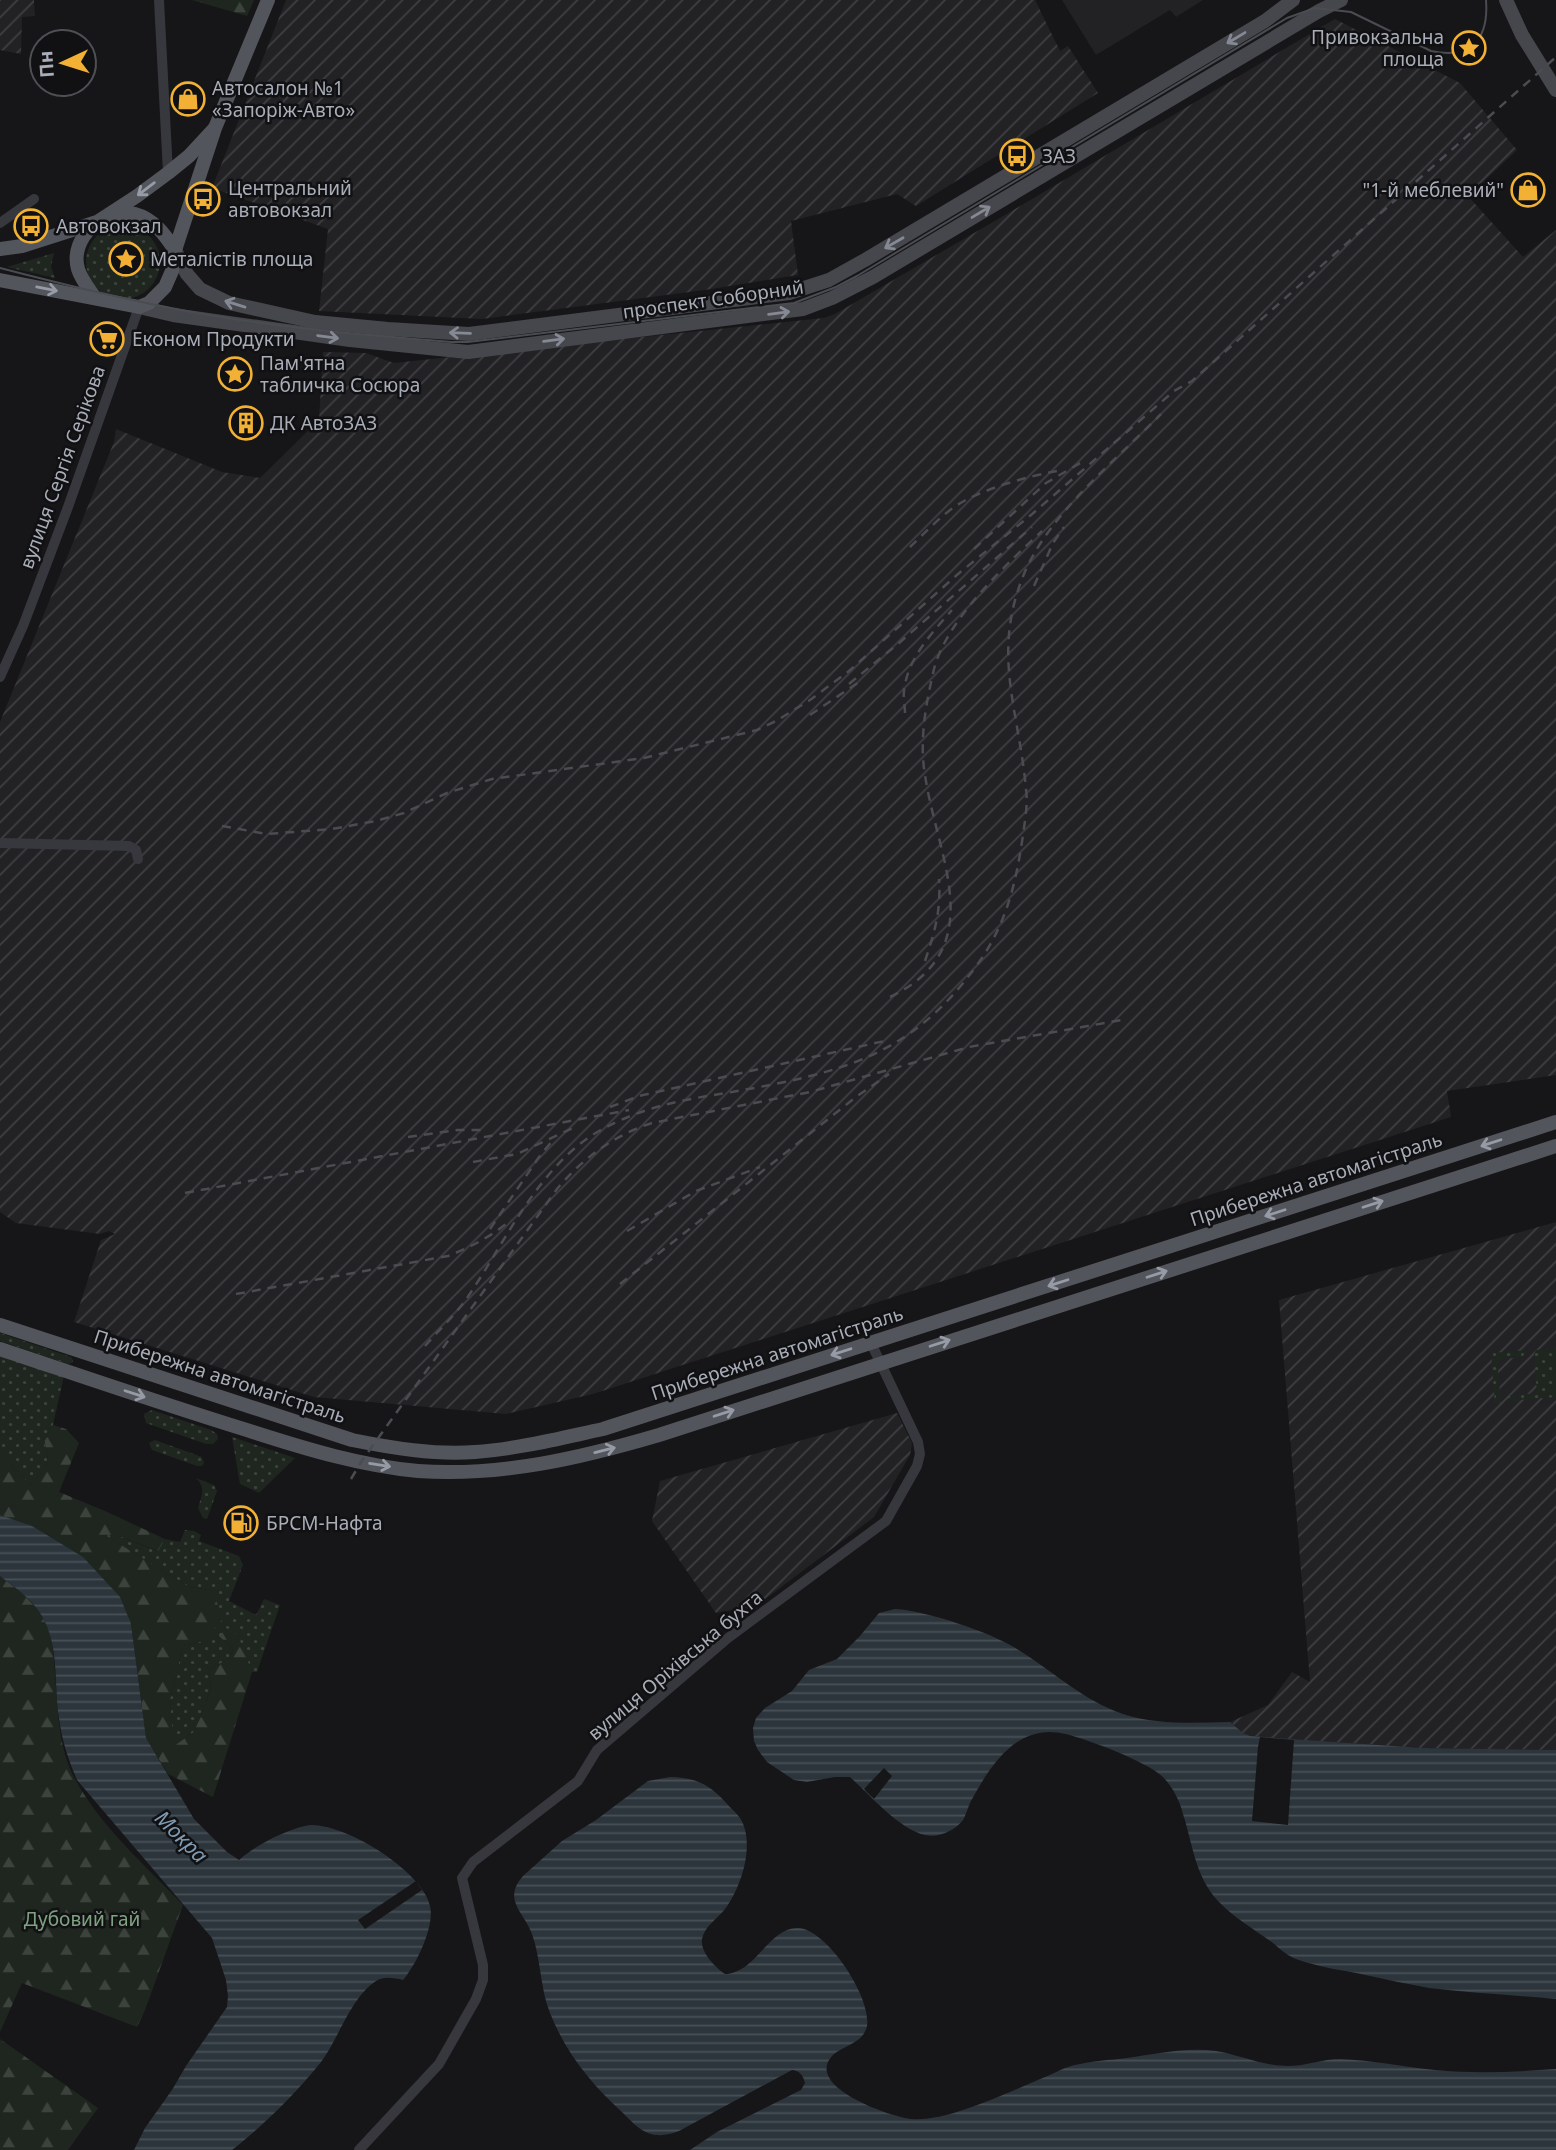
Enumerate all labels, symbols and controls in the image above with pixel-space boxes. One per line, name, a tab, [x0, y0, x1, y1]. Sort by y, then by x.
place label: Привокзальна площа	[1311, 24, 1444, 72]
north arrow	[28, 28, 98, 98]
place icon: Привокзальна площа	[1450, 29, 1488, 67]
one-way arrow	[1226, 31, 1246, 45]
text: Пн	[32, 50, 60, 79]
place label: Автосалон №1 «Запоріж-Авто»	[212, 75, 355, 123]
shop icon: Автосалон №1 «Запоріж-Авто»	[169, 80, 207, 118]
bus stop icon: ЗАЗ	[998, 137, 1036, 175]
place label: ЗАЗ	[1042, 143, 1076, 169]
shop icon: "1-й меблевий"	[1509, 171, 1547, 209]
place label: Центральний автовокзал	[228, 175, 352, 223]
place label: "1-й меблевий"	[1362, 177, 1504, 203]
bus stop icon: Центральний автовокзал	[184, 180, 222, 218]
one-way arrow	[137, 182, 156, 197]
one-way arrow	[971, 205, 991, 219]
bus stop icon: Автовокзал	[12, 207, 50, 245]
place label: Автовокзал	[56, 213, 162, 239]
one-way arrow	[884, 236, 904, 250]
place icon: Металістів площа	[107, 240, 145, 278]
place label: Металістів площа	[150, 246, 313, 272]
street label: проспект Соборний	[621, 273, 805, 325]
one-way arrow	[35, 282, 58, 296]
one-way arrow	[225, 297, 247, 310]
one-way arrow	[767, 306, 790, 319]
supermarket icon: Економ Продукти	[88, 320, 126, 358]
place label: Економ Продукти	[132, 326, 295, 352]
one-way arrow	[449, 327, 472, 340]
one-way arrow	[316, 331, 338, 344]
one-way arrow	[542, 334, 564, 347]
place label: Пам'ятна табличка Сосюра	[260, 350, 420, 398]
place icon: Пам'ятна табличка Сосюра	[216, 355, 254, 393]
street label: вулиця Сергія Серікова	[13, 362, 111, 572]
building icon: ДК АвтоЗАЗ	[227, 404, 265, 442]
place label: ДК АвтоЗАЗ	[270, 410, 377, 436]
street label: Прибережна автомагістраль	[1187, 1126, 1445, 1232]
one-way arrow	[1480, 1137, 1502, 1150]
one-way arrow	[1362, 1197, 1384, 1210]
one-way arrow	[1264, 1207, 1286, 1220]
one-way arrow	[1145, 1267, 1167, 1279]
one-way arrow	[1047, 1277, 1069, 1290]
street label: Прибережна автомагістраль	[648, 1300, 906, 1406]
street label: Прибережна автомагістраль	[91, 1323, 349, 1429]
one-way arrow	[929, 1336, 951, 1349]
one-way arrow	[831, 1347, 853, 1360]
one-way arrow	[123, 1389, 145, 1401]
one-way arrow	[712, 1406, 734, 1419]
one-way arrow	[593, 1443, 616, 1456]
one-way arrow	[368, 1459, 391, 1472]
fuel station icon: БРСМ-Нафта	[222, 1504, 260, 1542]
place label: БРСМ-Нафта	[266, 1510, 383, 1536]
street label: вулиця Оріхівська бухта	[582, 1584, 768, 1746]
water label: Мокра	[149, 1804, 214, 1869]
park label: Дубовий гай	[24, 1906, 140, 1932]

